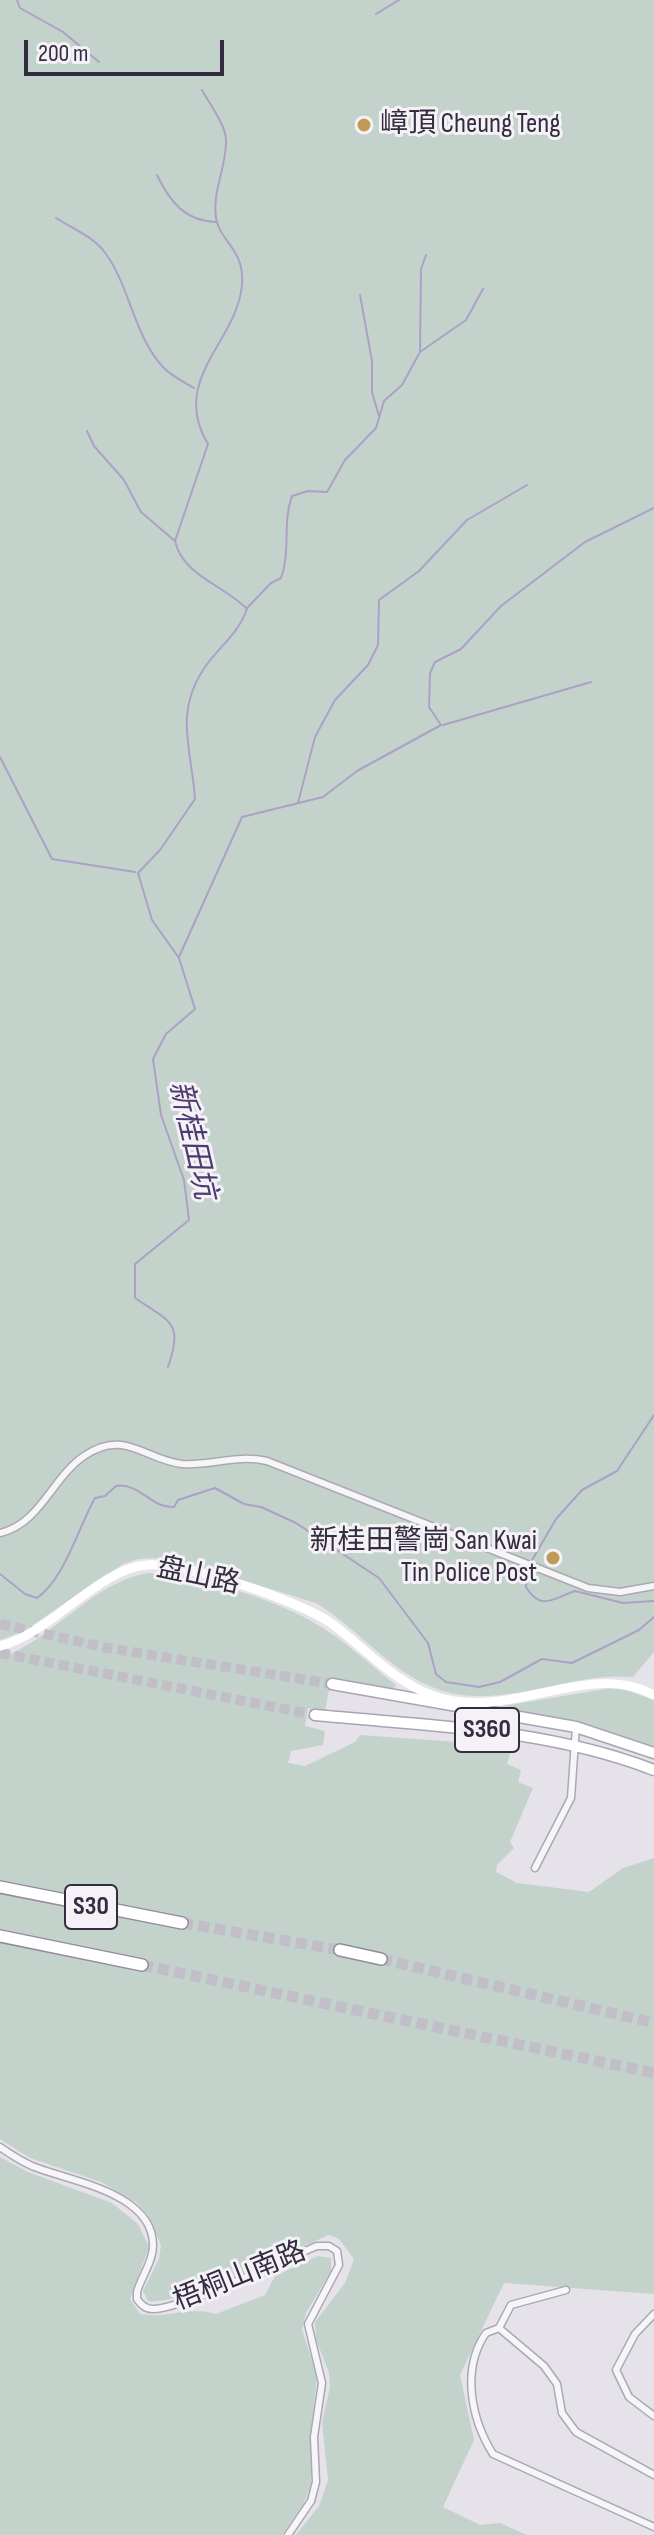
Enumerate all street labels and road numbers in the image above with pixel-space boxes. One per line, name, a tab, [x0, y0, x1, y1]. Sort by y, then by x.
street label: 盘山路	[153, 1552, 243, 1602]
road number: S360	[455, 1708, 519, 1752]
road number: S30	[65, 1885, 117, 1929]
street label: 梧桐山南路	[169, 2235, 311, 2319]

